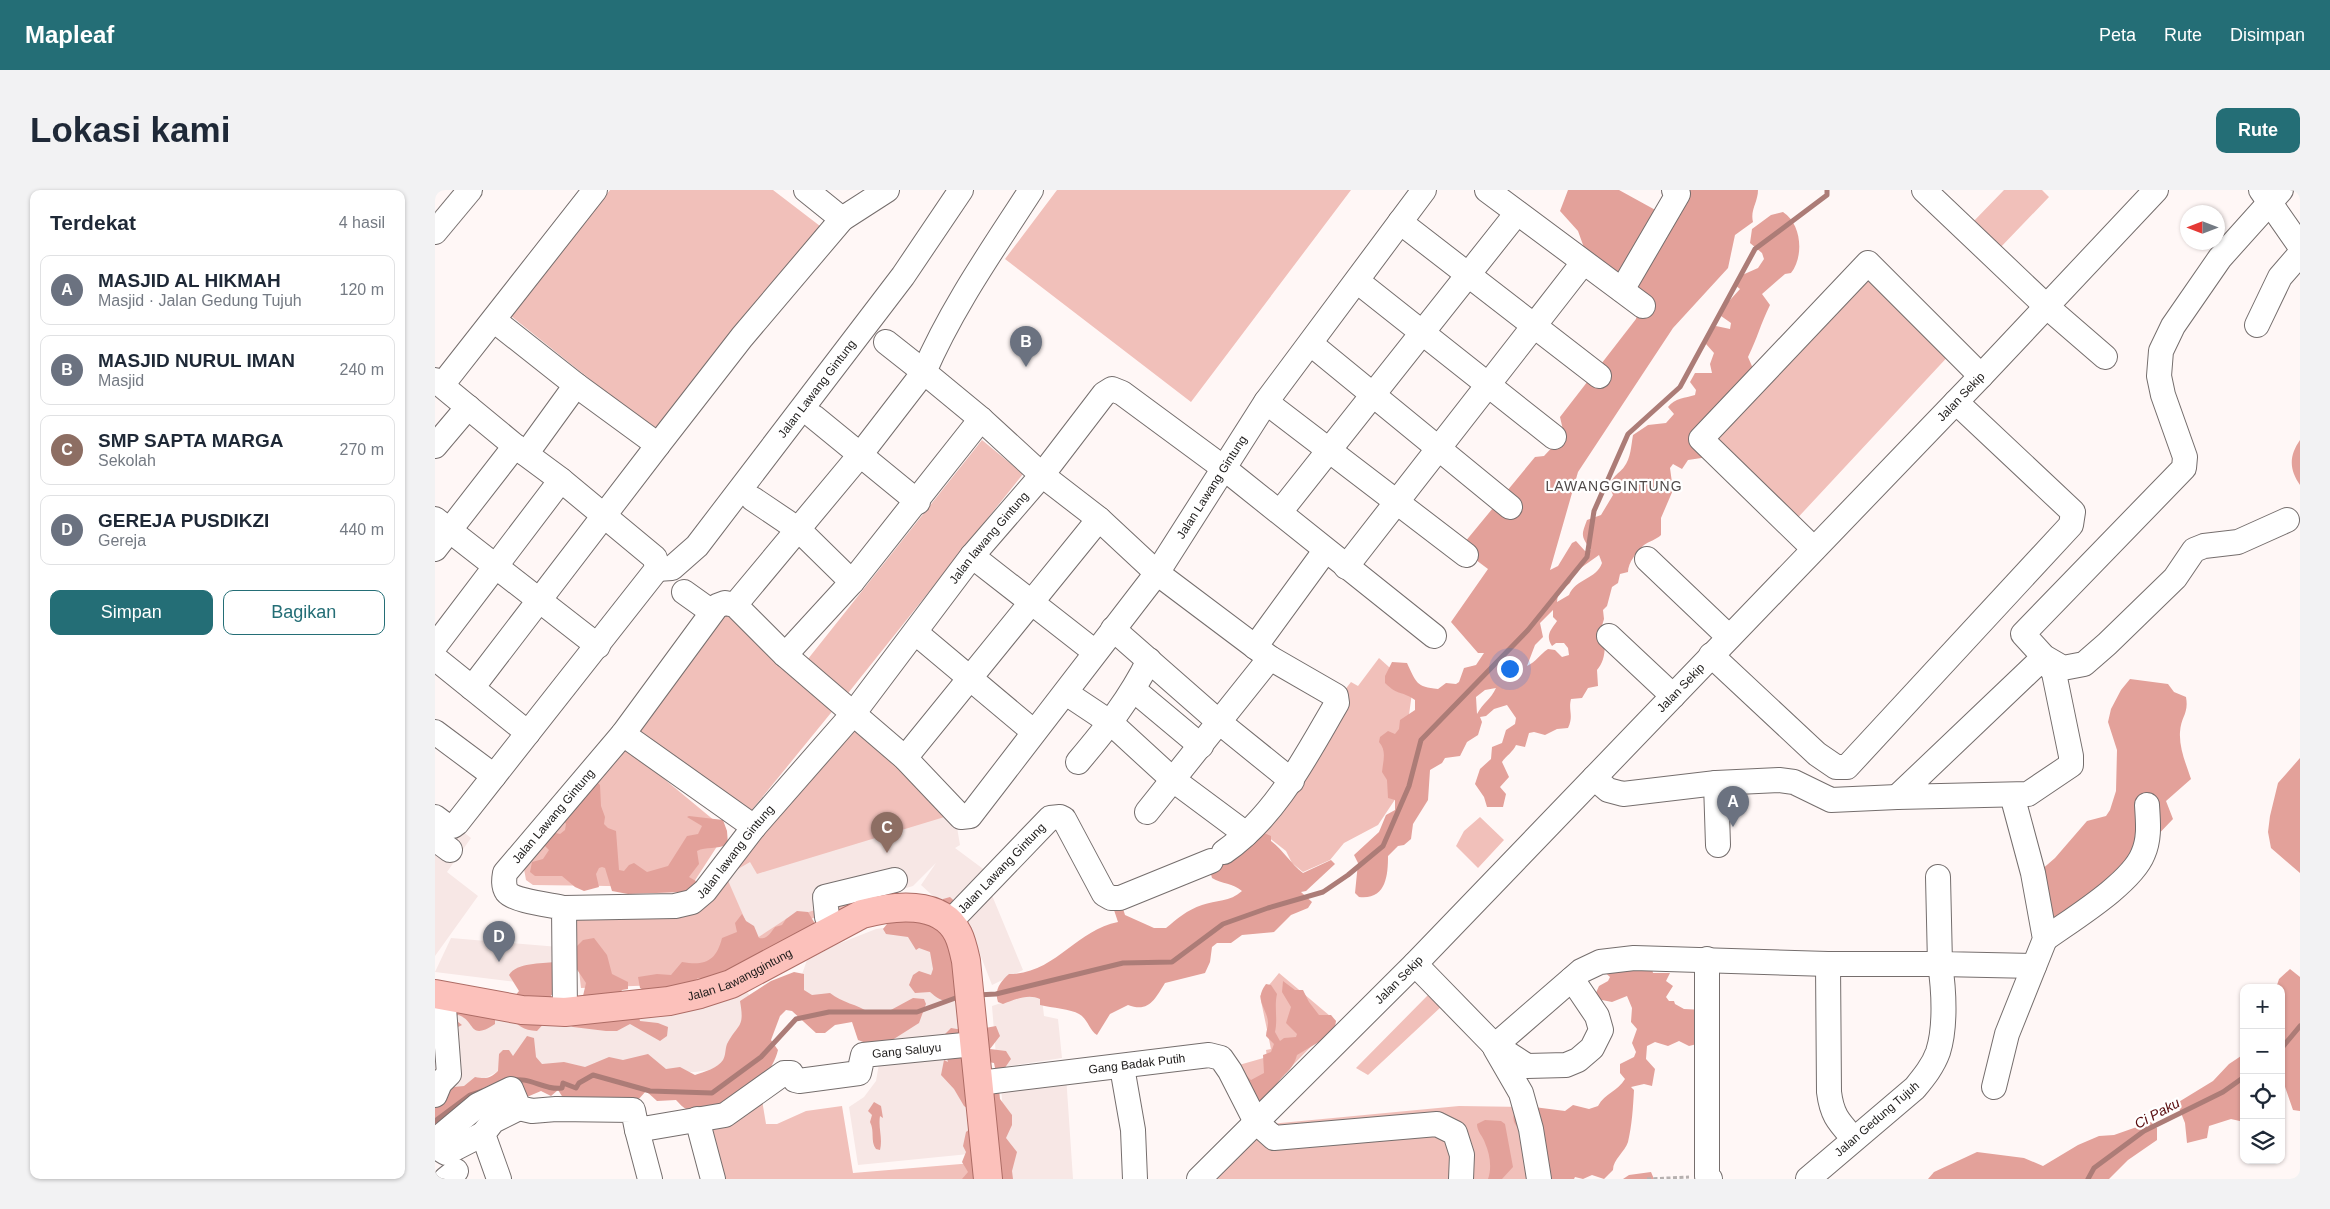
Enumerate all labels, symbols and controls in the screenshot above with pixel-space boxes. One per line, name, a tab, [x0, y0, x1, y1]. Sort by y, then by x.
text: Mapleaf	[25, 21, 114, 48]
text: Peta	[2099, 25, 2136, 45]
text: Rute	[2164, 25, 2202, 45]
text: Disimpan	[2230, 25, 2305, 45]
button: Rute	[2216, 108, 2300, 153]
text: Lokasi kami	[30, 110, 230, 149]
north arrow	[2180, 205, 2225, 250]
text: Terdekat	[50, 211, 136, 234]
text: 4 hasil	[339, 214, 385, 231]
text: MASJID AL HIKMAH	[98, 270, 281, 291]
text: A	[61, 281, 73, 298]
text: 120 m	[340, 281, 384, 298]
text: Masjid · Jalan Gedung Tujuh	[98, 292, 302, 309]
pin: B	[1010, 326, 1042, 367]
street label: Jalan Lawang Gintung	[775, 337, 859, 441]
text: MASJID NURUL IMAN	[98, 350, 295, 371]
text: B	[61, 361, 73, 378]
text: 240 m	[340, 361, 384, 378]
street label: Jalan Sekip	[1934, 369, 1988, 424]
text: Masjid	[98, 372, 144, 389]
text: SMP SAPTA MARGA	[98, 430, 283, 451]
street label: Jalan Lawang Gintung	[1174, 433, 1250, 541]
text: C	[61, 441, 73, 458]
text: 270 m	[340, 441, 384, 458]
text: Sekolah	[98, 452, 156, 469]
district label: LAWANGGINTUNG	[1545, 478, 1683, 494]
street label: Jalan lawang Gintung	[947, 489, 1031, 587]
text: GEREJA PUSDIKZI	[98, 510, 269, 531]
text: D	[61, 521, 73, 538]
text: 440 m	[340, 521, 384, 538]
text: Gereja	[98, 532, 146, 549]
button: Simpan	[50, 590, 213, 635]
button: Bagikan	[223, 590, 385, 635]
your location	[1497, 656, 1523, 682]
street label: Jalan Sekip	[1654, 660, 1708, 715]
street label: Jalan Lawang Gintung	[509, 766, 597, 866]
pin: A	[1717, 786, 1749, 827]
street label: Jalan lawang Gintung	[694, 802, 777, 902]
pin: C	[871, 812, 903, 853]
street label: Jalan Lawang Gintung	[955, 820, 1048, 916]
pin: D	[483, 921, 515, 962]
street label: Jalan Lawanggintung	[686, 946, 795, 1004]
street label: Jalan Sekip	[1372, 953, 1426, 1007]
map controls	[2240, 984, 2285, 1164]
button: +	[2240, 984, 2285, 1029]
button: −	[2240, 1029, 2285, 1074]
street label: Gang Saluyu	[871, 1040, 942, 1061]
street label: Gang Badak Putih	[1088, 1051, 1186, 1077]
button: locate	[2240, 1074, 2285, 1119]
street label: Jalan Gedung Tujuh	[1832, 1078, 1922, 1160]
water label: Ci Paku	[2132, 1094, 2183, 1132]
button: layers	[2240, 1119, 2285, 1164]

